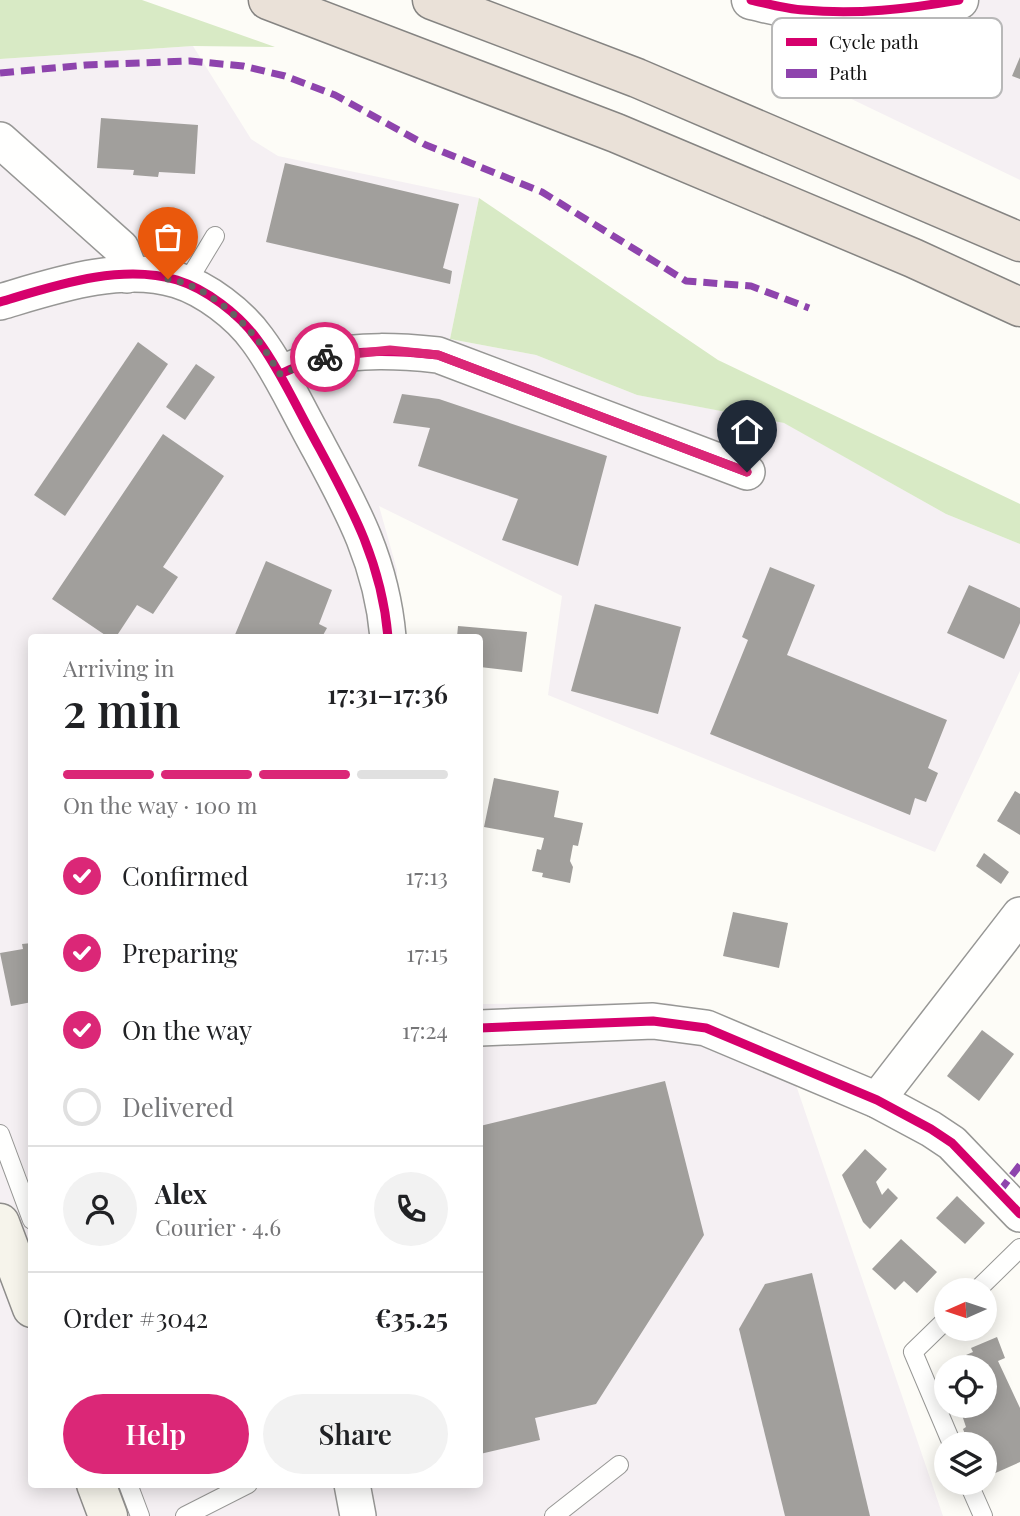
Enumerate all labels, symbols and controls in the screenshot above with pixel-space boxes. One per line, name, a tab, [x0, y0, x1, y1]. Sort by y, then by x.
legend	[772, 18, 1002, 98]
text: Cycle path	[829, 28, 919, 54]
text: Path	[829, 59, 867, 85]
pin	[138, 207, 198, 279]
icon: bag	[149, 218, 187, 256]
courier	[290, 322, 360, 392]
icon: bike	[306, 338, 344, 376]
pin	[717, 400, 777, 472]
icon: home	[728, 411, 766, 449]
text: Arriving in	[63, 652, 175, 683]
text: 17:31–17:36	[327, 676, 448, 711]
text: 2 min	[63, 678, 181, 740]
text: On the way · 100 m	[63, 789, 257, 820]
icon: check	[63, 857, 101, 895]
text: Confirmed	[122, 858, 249, 893]
text: 17:13	[406, 860, 448, 891]
icon: check	[63, 934, 101, 972]
text: Preparing	[122, 935, 238, 970]
text: 17:15	[406, 937, 448, 968]
icon: check	[63, 1011, 101, 1049]
text: On the way	[122, 1012, 252, 1047]
text: 17:24	[402, 1014, 448, 1045]
text: Delivered	[122, 1089, 234, 1124]
button: person	[63, 1172, 137, 1246]
button: phone	[374, 1172, 448, 1246]
text: Alex	[155, 1176, 207, 1211]
text: Courier · 4.6	[155, 1211, 281, 1242]
north arrow	[934, 1278, 998, 1340]
map controls	[934, 1278, 997, 1495]
text: Order #3042	[63, 1300, 208, 1335]
text: €35.25	[375, 1300, 448, 1335]
button: locate	[934, 1355, 997, 1418]
button: Help	[63, 1394, 249, 1474]
button: Share	[263, 1394, 448, 1474]
button: layers	[934, 1432, 997, 1495]

